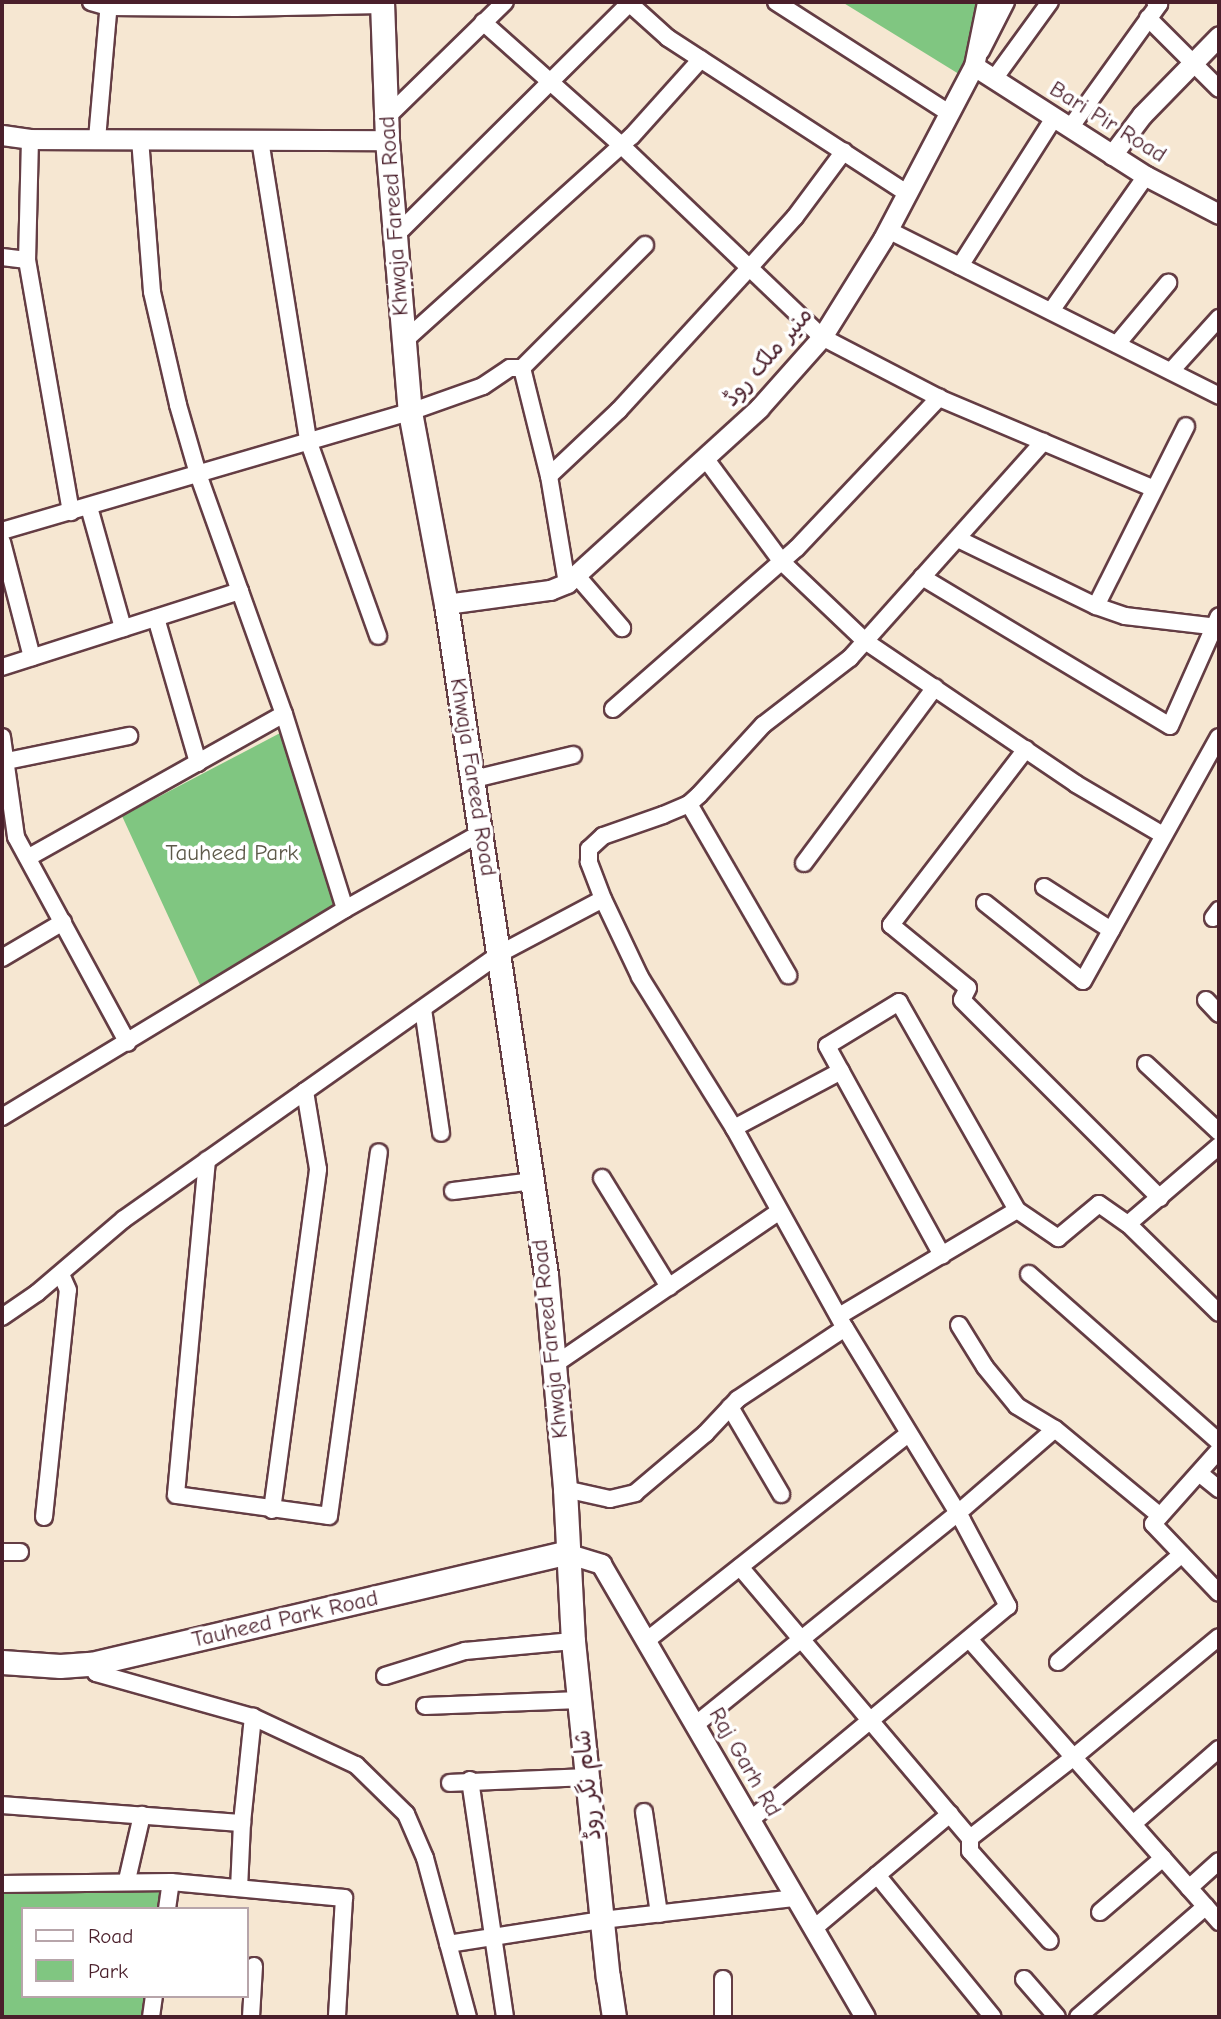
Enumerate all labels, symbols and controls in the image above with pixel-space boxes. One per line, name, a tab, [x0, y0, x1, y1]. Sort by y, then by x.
street label: Bari Pir Road	[1044, 75, 1172, 169]
street label: Khwaja Fareed Road	[373, 115, 415, 317]
street label: منیر ملک روڈ	[717, 302, 819, 412]
street label: Khwaja Fareed Road	[444, 676, 502, 878]
park label: Tauheed Park	[166, 839, 298, 867]
street label: Khwaja Fareed Road	[526, 1238, 574, 1440]
street label: Tauheed Park Road	[189, 1584, 381, 1654]
street label: Raj Garh Rd	[703, 1702, 787, 1822]
street label: شام نگر روڈ	[568, 1728, 608, 1842]
legend	[21, 1907, 248, 1998]
text: Road	[88, 1924, 133, 1948]
text: Park	[88, 1959, 128, 1983]

